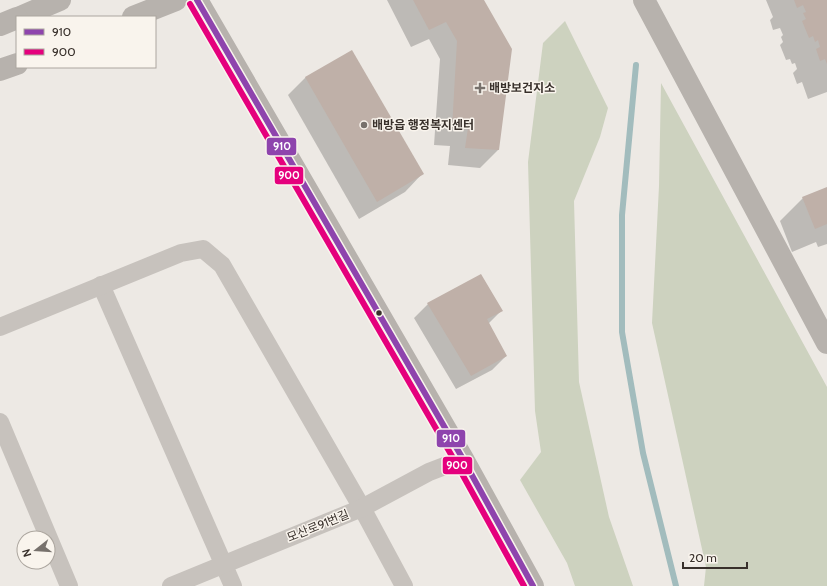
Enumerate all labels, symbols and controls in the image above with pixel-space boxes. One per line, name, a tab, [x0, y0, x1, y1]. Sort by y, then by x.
legend	[16, 16, 156, 68]
text: 910	[52, 24, 71, 39]
text: 900	[52, 44, 76, 59]
place label: 배방보건지소	[489, 80, 555, 95]
marker: 배방보건지소	[474, 82, 486, 94]
place label: 배방읍 행정복지센터	[372, 117, 474, 132]
marker: 배방읍 행정복지센터	[359, 120, 369, 130]
line badge: 910	[266, 137, 297, 156]
text: 910	[273, 139, 291, 153]
line badge: 900	[274, 166, 304, 185]
text: 900	[278, 168, 300, 182]
unlabelled marker	[374, 308, 384, 318]
line badge: 910	[436, 429, 466, 448]
text: 910	[442, 431, 460, 445]
line badge: 900	[442, 456, 473, 475]
text: 900	[446, 458, 468, 472]
street label: 모산로91번길	[284, 506, 351, 545]
north arrow	[16, 530, 56, 570]
scale bar	[683, 544, 747, 570]
text: N	[19, 547, 34, 559]
text: 20 m	[689, 550, 717, 565]

